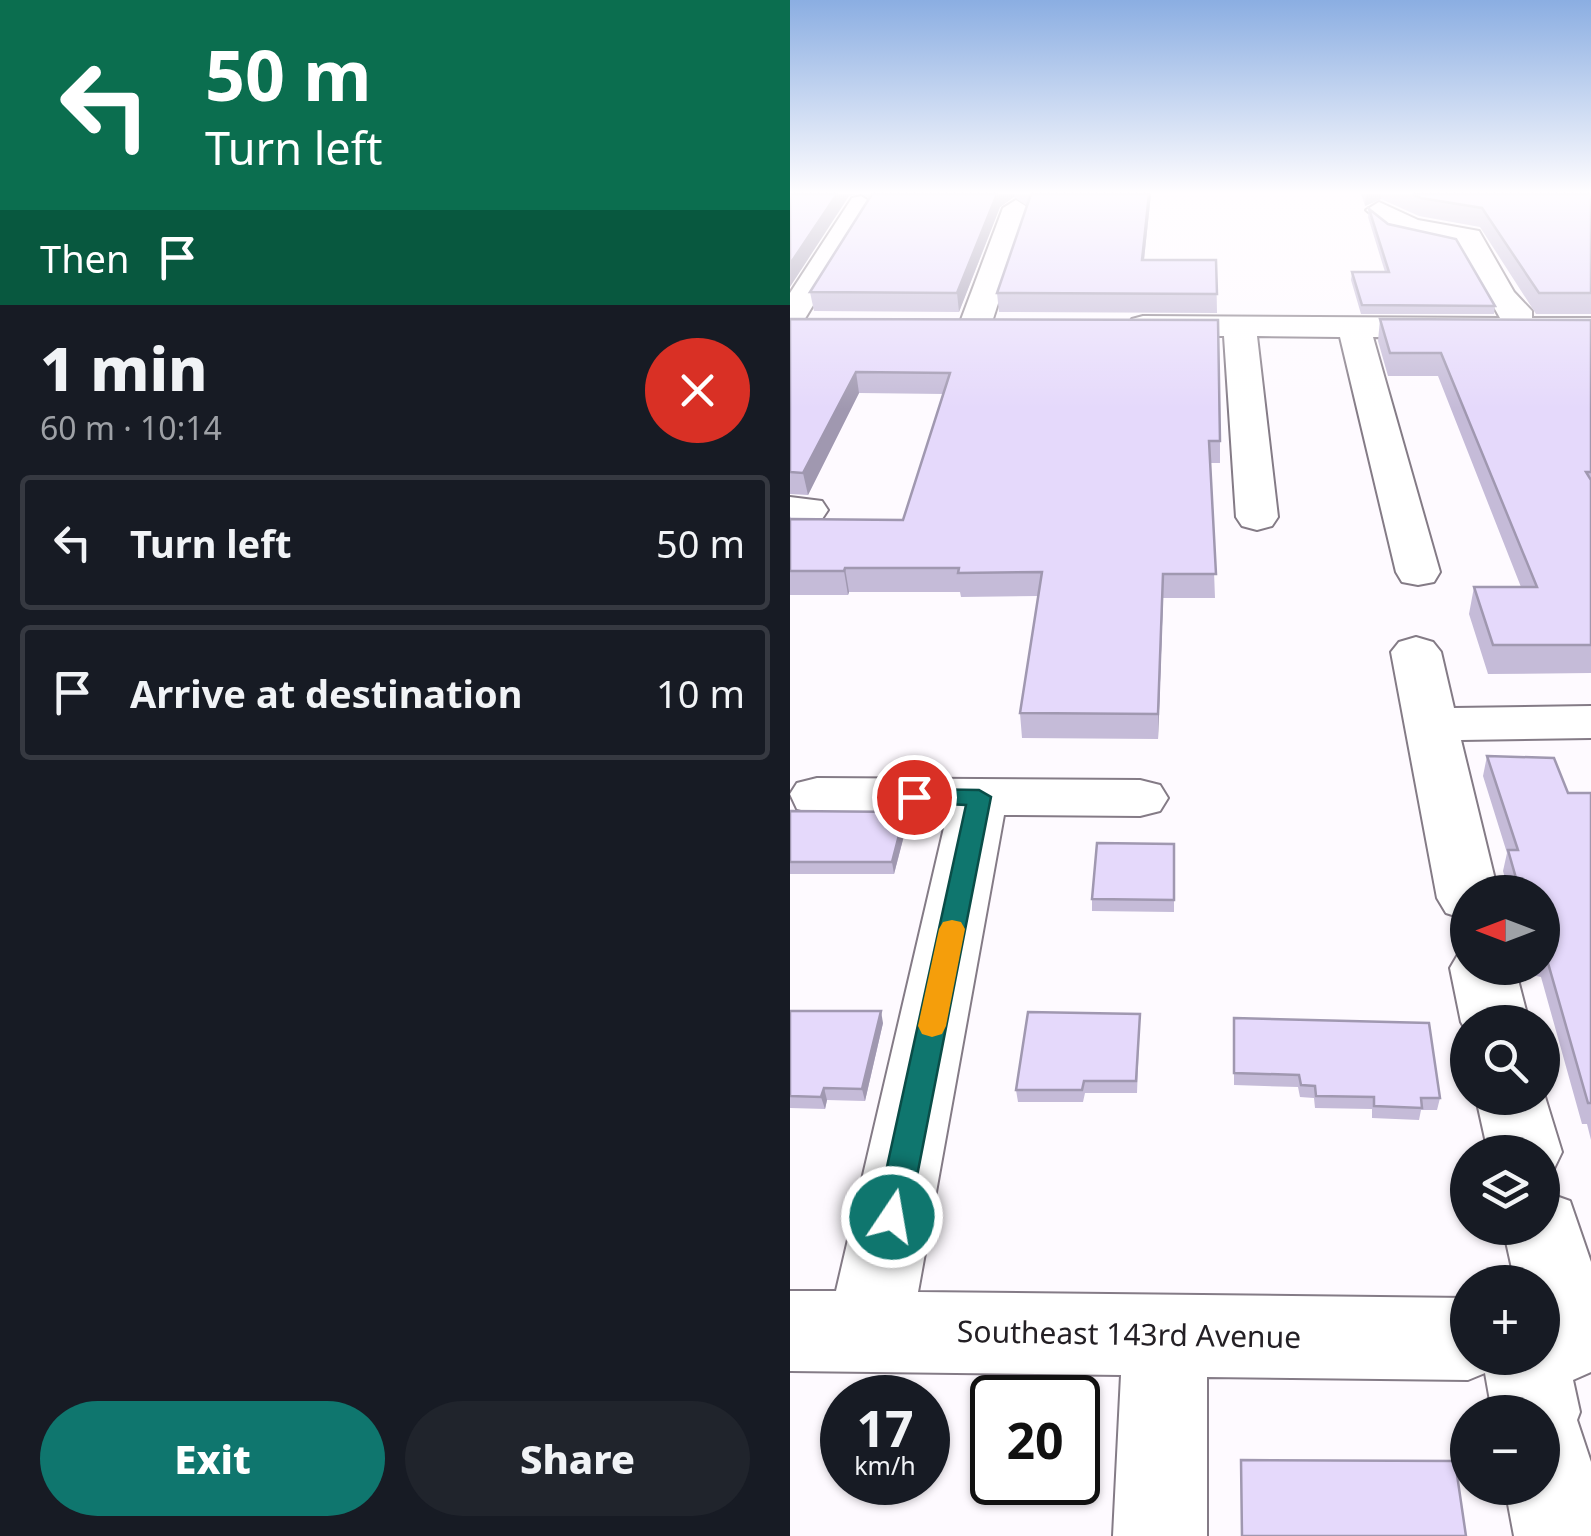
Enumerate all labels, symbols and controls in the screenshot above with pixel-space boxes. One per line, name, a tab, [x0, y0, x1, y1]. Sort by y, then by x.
text: 50 m	[205, 26, 372, 122]
icon: left	[40, 40, 170, 170]
text: Turn left	[205, 117, 382, 178]
icon: arrive	[150, 230, 205, 285]
text: Then	[40, 232, 130, 284]
text: 1 min	[40, 327, 208, 409]
button: close	[645, 338, 750, 443]
text: 60 m · 10:14	[40, 406, 222, 449]
icon: left	[45, 515, 100, 570]
text: Turn left	[130, 517, 292, 569]
text: 50 m	[656, 517, 745, 569]
icon: arrive	[45, 665, 100, 720]
text: Arrive at destination	[130, 667, 522, 719]
text: 10 m	[656, 667, 745, 719]
pin	[872, 755, 957, 840]
icon: arrive	[887, 770, 942, 825]
north arrow	[1450, 875, 1560, 985]
map controls	[1450, 875, 1560, 1505]
button: search	[1450, 1005, 1560, 1115]
button: layers	[1450, 1135, 1560, 1245]
position arrow	[840, 1165, 944, 1269]
button: +	[1450, 1265, 1560, 1375]
street label: Southeast 143rd Avenue	[957, 1310, 1301, 1357]
speed limit sign: 20	[970, 1375, 1100, 1505]
text: 17	[856, 1394, 914, 1462]
button: −	[1450, 1395, 1560, 1505]
button: Exit	[40, 1401, 385, 1516]
button: Share	[405, 1401, 750, 1516]
text: km/h	[854, 1448, 916, 1482]

